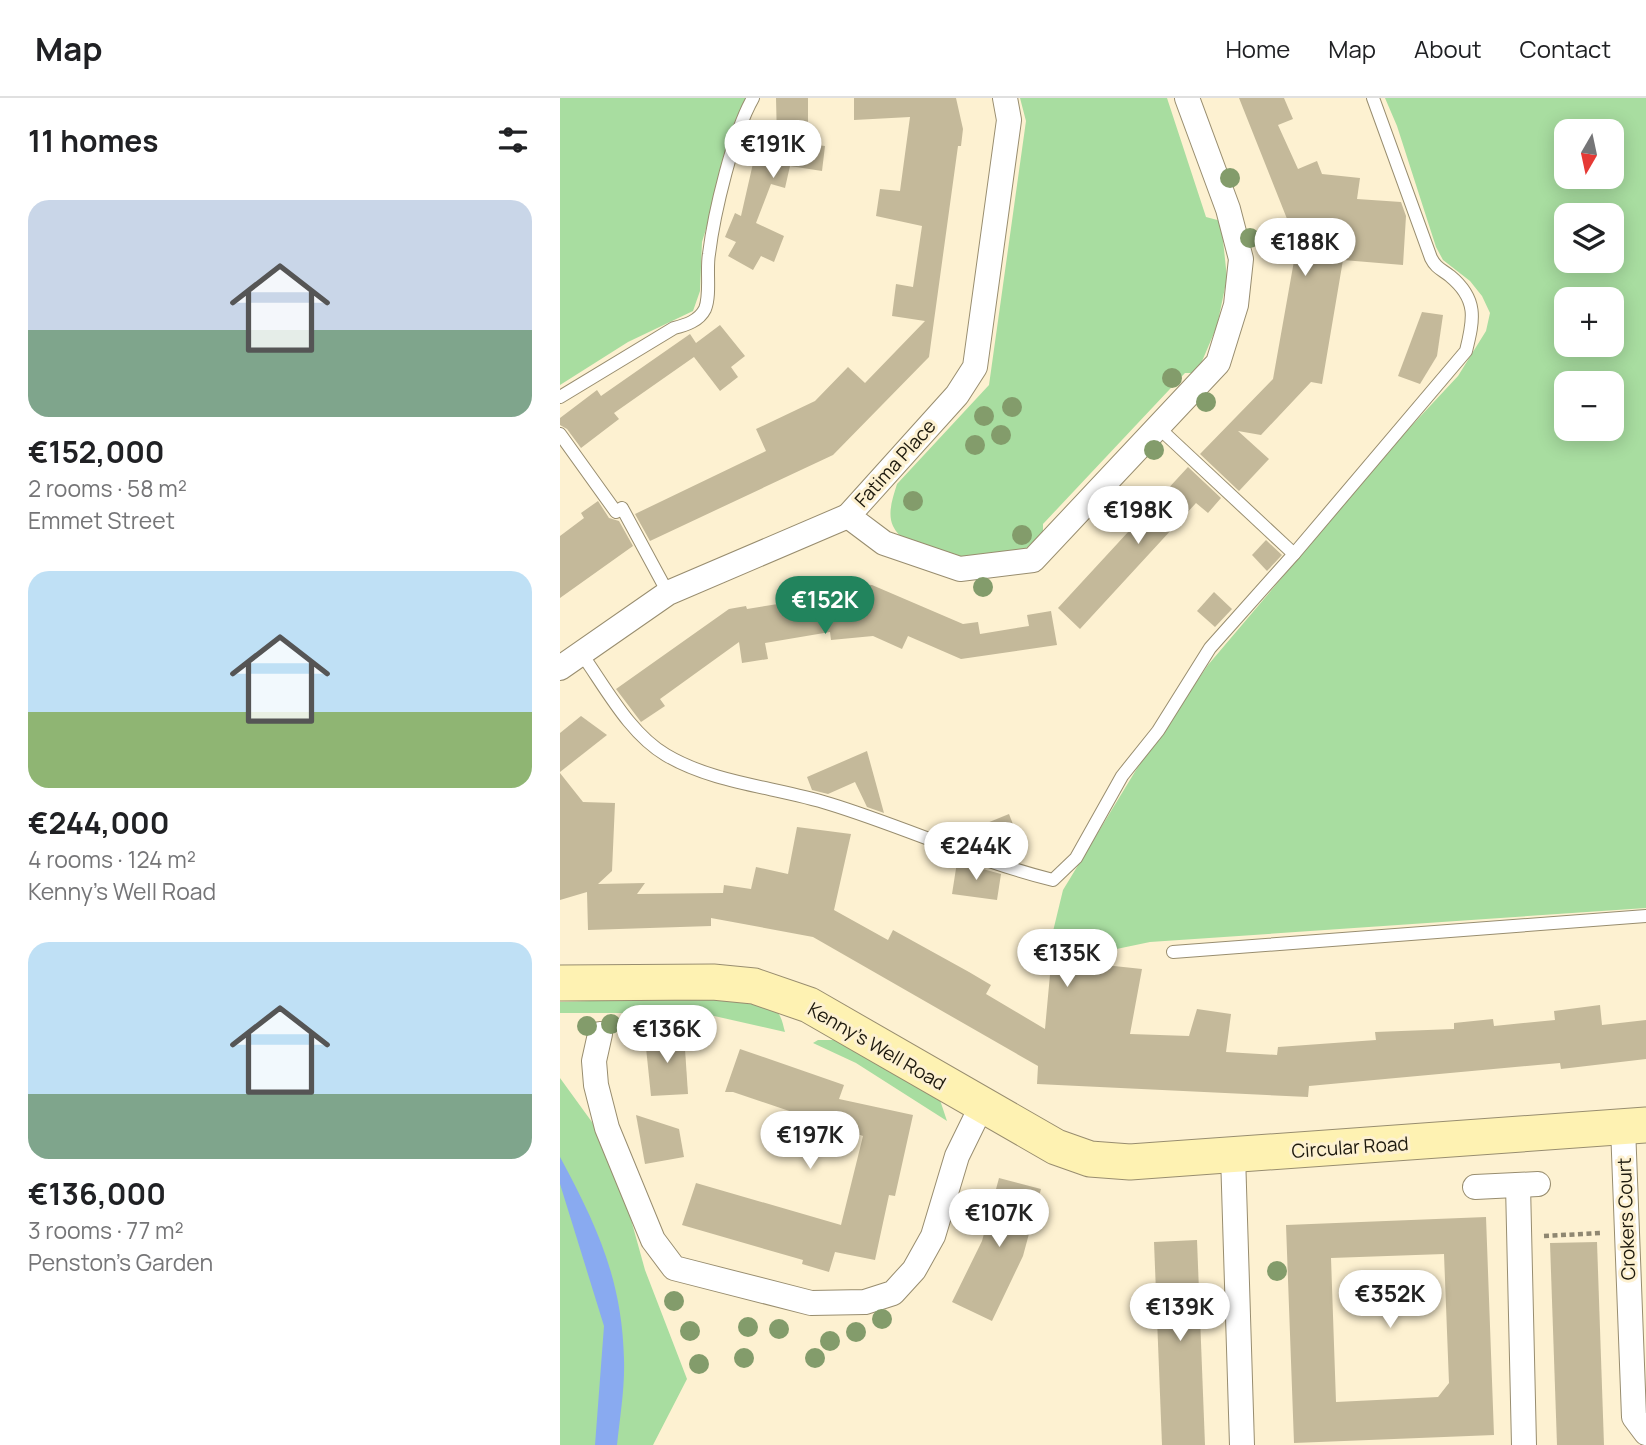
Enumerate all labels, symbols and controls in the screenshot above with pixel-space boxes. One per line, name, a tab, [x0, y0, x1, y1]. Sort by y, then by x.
text: Map	[35, 26, 103, 71]
text: Home	[1225, 32, 1290, 65]
text: Map	[1328, 32, 1376, 65]
text: About	[1414, 32, 1482, 65]
text: Contact	[1520, 32, 1611, 65]
north arrow	[1554, 119, 1624, 189]
map controls	[1554, 119, 1624, 441]
text: 11 homes	[28, 120, 159, 161]
pin: €191K	[724, 120, 822, 180]
icon: filters	[494, 121, 532, 159]
text: €191K	[740, 127, 806, 159]
button: layers	[1554, 203, 1624, 273]
pin: €188K	[1256, 218, 1354, 278]
text: €188K	[1271, 225, 1339, 257]
icon: home	[217, 245, 343, 371]
button: +	[1554, 287, 1624, 357]
button: −	[1554, 371, 1624, 441]
street label: Fatima Place	[849, 413, 941, 513]
text: €152,000	[28, 431, 165, 472]
text: 2 rooms · 58 m²	[28, 472, 187, 504]
pin: €198K	[1089, 486, 1187, 546]
text: €198K	[1103, 493, 1173, 525]
text: Emmet Street	[28, 504, 175, 536]
pin: €152K	[776, 576, 874, 636]
text: €152K	[791, 583, 859, 615]
icon: home	[217, 616, 343, 742]
text: €244,000	[28, 802, 170, 843]
pin: €244K	[927, 822, 1025, 882]
text: €244K	[940, 829, 1012, 861]
text: 4 rooms · 124 m²	[28, 843, 196, 875]
text: Kenny's Well Road	[28, 875, 216, 907]
pin: €135K	[1018, 930, 1116, 989]
text: €135K	[1033, 936, 1101, 968]
icon: home	[217, 987, 343, 1113]
street label: Kenny's Well Road	[803, 996, 951, 1096]
pin: €136K	[618, 1006, 716, 1065]
text: €136K	[633, 1012, 701, 1044]
pin: €197K	[761, 1112, 859, 1171]
text: €197K	[776, 1118, 844, 1150]
street label: Circular Road	[1291, 1130, 1409, 1164]
street label: Crokers Court	[1611, 1157, 1641, 1281]
text: €136,000	[28, 1173, 166, 1214]
pin: €107K	[950, 1190, 1048, 1249]
text: €107K	[965, 1196, 1033, 1228]
text: 3 rooms · 77 m²	[28, 1214, 184, 1246]
text: Penston's Garden	[28, 1246, 213, 1278]
pin: €352K	[1341, 1270, 1439, 1330]
text: €352K	[1355, 1277, 1425, 1309]
pin: €139K	[1131, 1284, 1229, 1343]
text: €139K	[1146, 1290, 1214, 1322]

